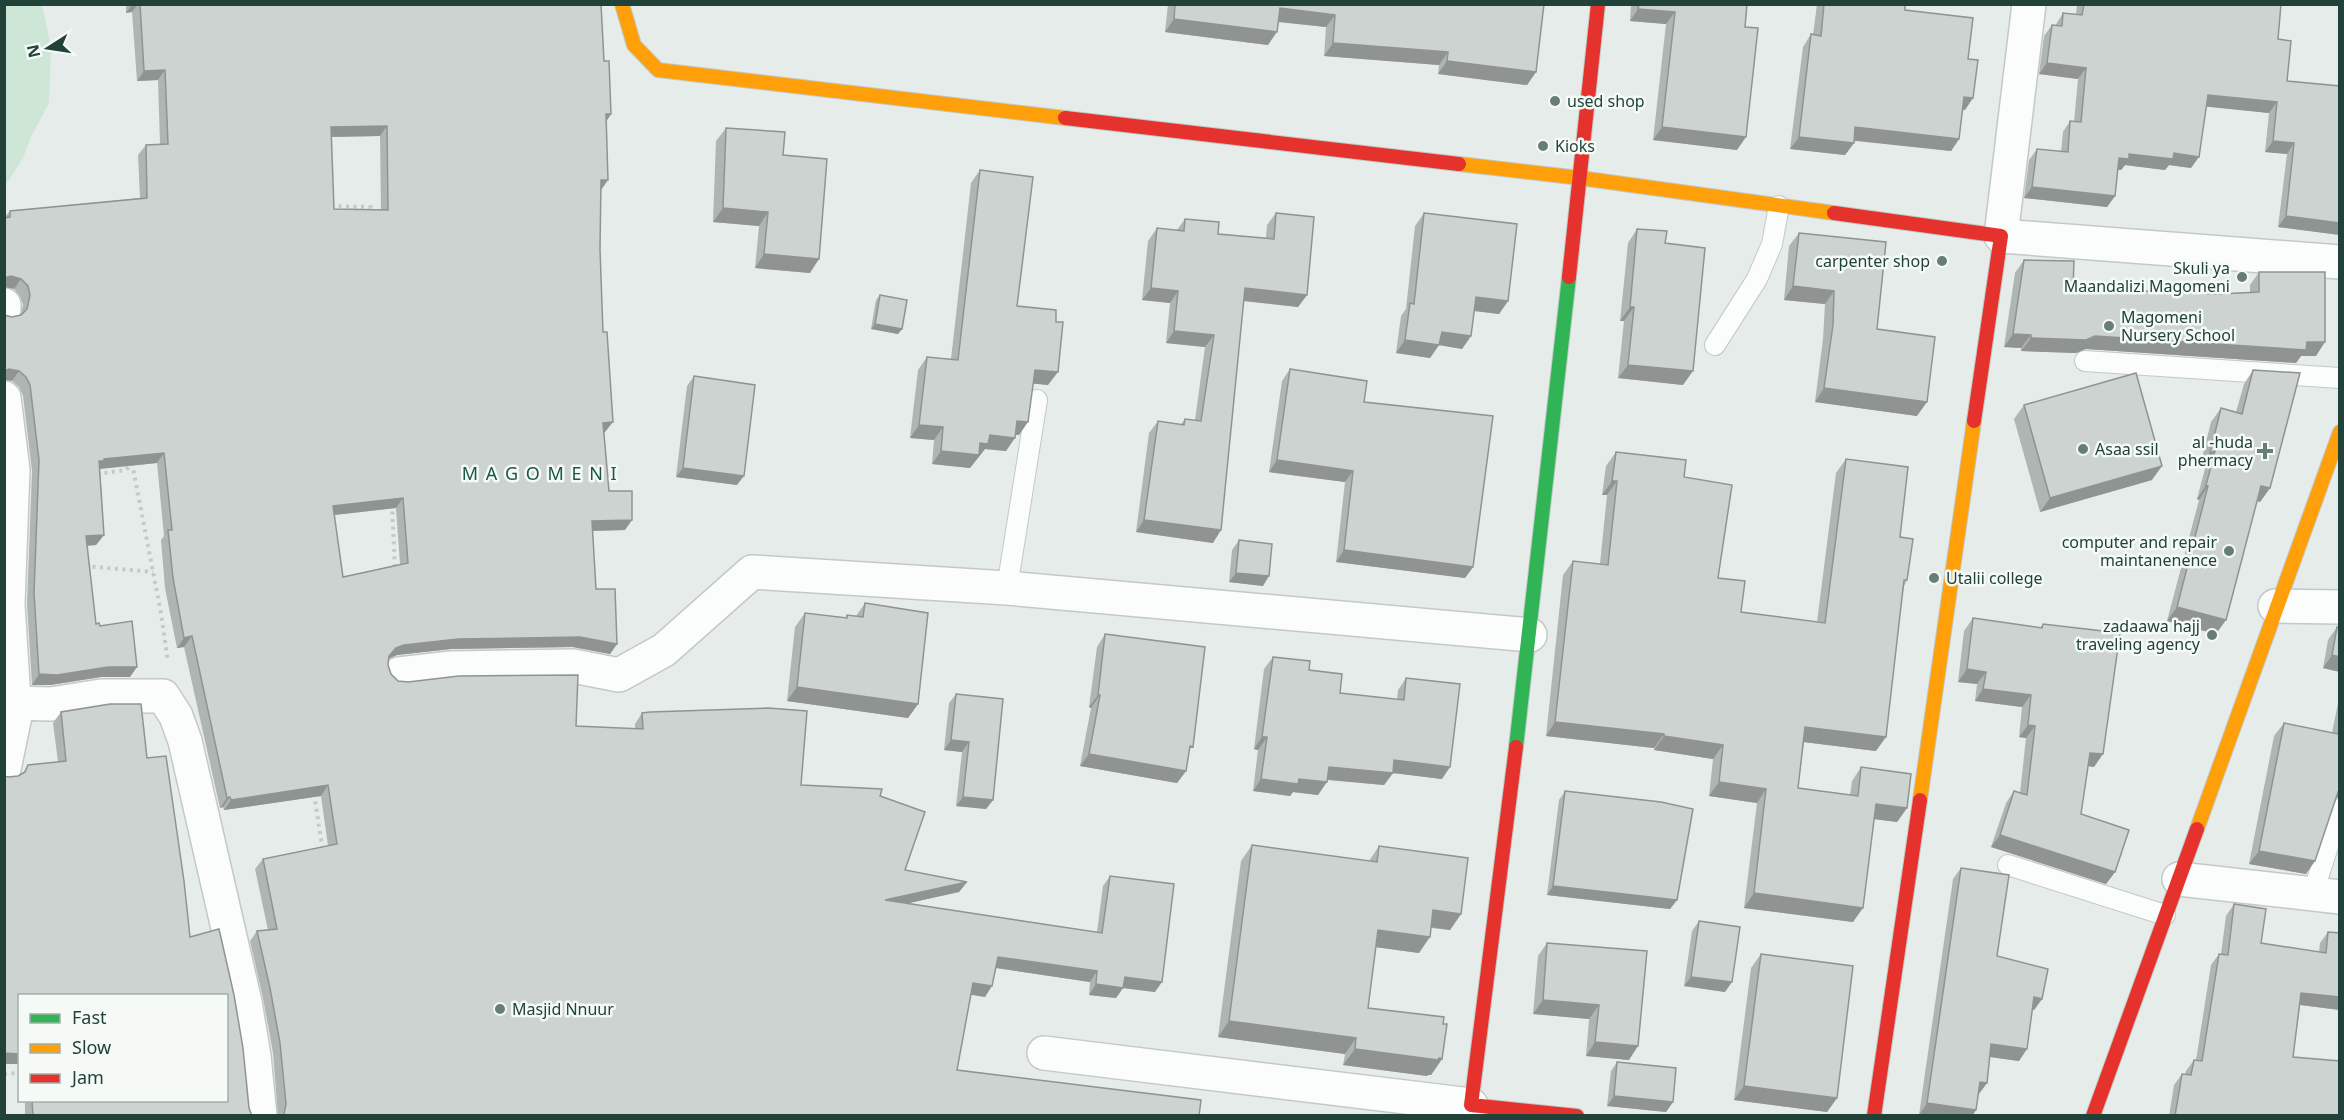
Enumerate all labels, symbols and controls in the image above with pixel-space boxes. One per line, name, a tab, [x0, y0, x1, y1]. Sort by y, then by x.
north arrow	[18, 18, 78, 78]
text: N	[21, 42, 45, 60]
place label: used shop	[1567, 90, 1645, 112]
marker: used shop	[1548, 94, 1562, 108]
place label: Kioks	[1555, 135, 1595, 157]
marker: Kioks	[1536, 139, 1550, 153]
place label: carpenter shop	[1815, 250, 1930, 272]
marker: carpenter shop	[1935, 254, 1949, 268]
place label: Skuli ya Maandalizi Magomeni	[2064, 257, 2230, 297]
marker: Skuli ya Maandalizi Magomeni	[2235, 270, 2249, 284]
place label: Magomeni Nursery School	[2121, 306, 2235, 346]
marker: Magomeni Nursery School	[2102, 319, 2116, 333]
place label: al -huda phermacy	[2178, 431, 2254, 471]
place label: Asaa ssil	[2095, 438, 2159, 460]
marker: Asaa ssil	[2076, 442, 2090, 456]
marker: al -huda phermacy	[2258, 444, 2272, 458]
district label: M A G O M E N I	[462, 461, 618, 485]
place label: computer and repair maintanenence	[2062, 531, 2217, 571]
marker: computer and repair maintanenence	[2222, 544, 2236, 558]
place label: Utalii college	[1946, 567, 2043, 589]
marker: Utalii college	[1927, 571, 1941, 585]
place label: zadaawa hajj traveling agency	[2076, 615, 2201, 655]
marker: zadaawa hajj traveling agency	[2205, 628, 2219, 642]
legend	[18, 994, 228, 1102]
place label: Masjid Nnuur	[512, 998, 614, 1020]
marker: Masjid Nnuur	[493, 1002, 507, 1016]
text: Fast	[72, 1005, 107, 1029]
text: Slow	[72, 1035, 111, 1059]
text: Jam	[70, 1065, 104, 1089]

